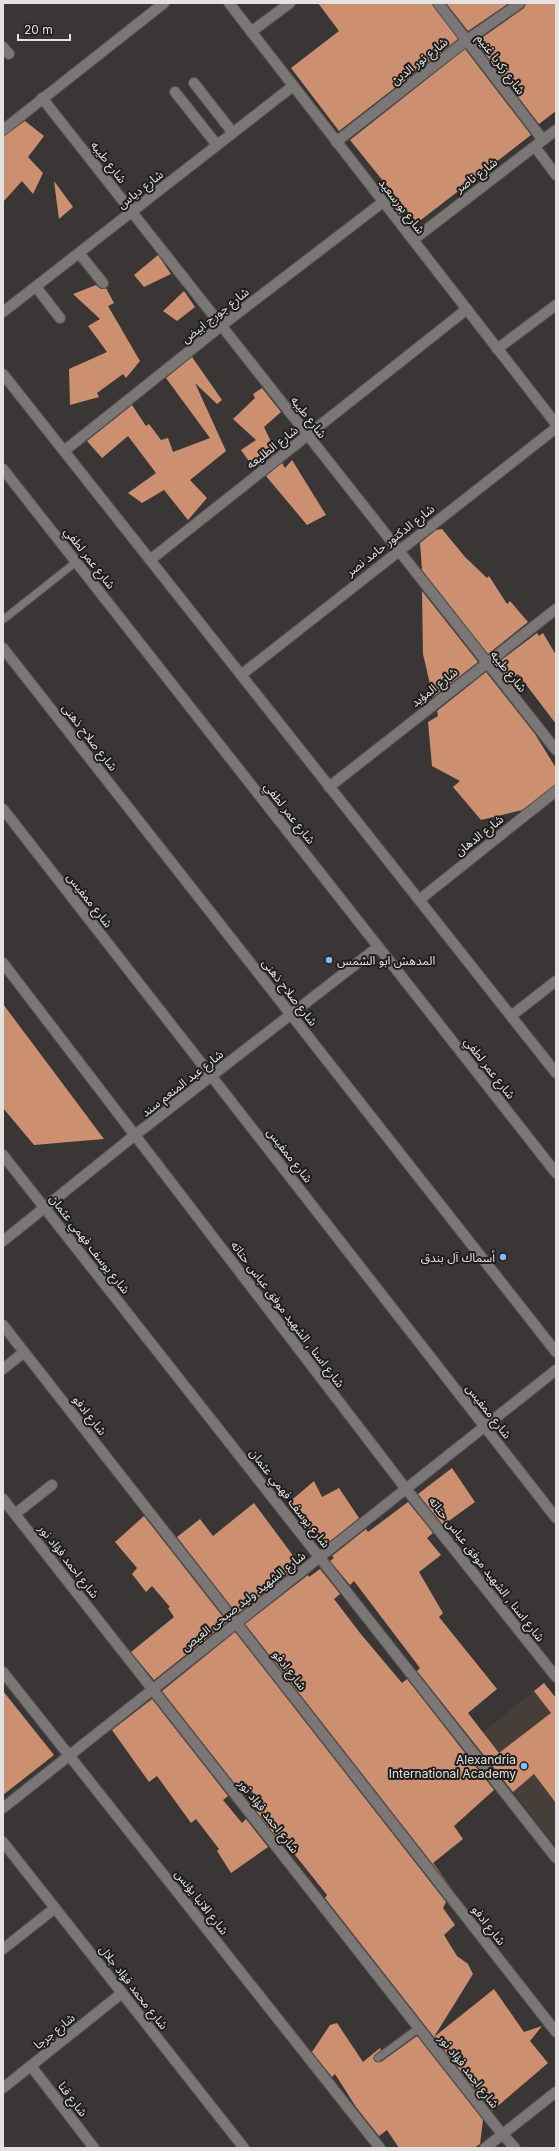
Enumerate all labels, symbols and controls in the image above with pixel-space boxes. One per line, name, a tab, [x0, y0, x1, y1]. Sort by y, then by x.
scale bar	[18, 16, 70, 42]
text: 20 m	[24, 22, 53, 37]
street label: شارع زكريا غنيم	[472, 31, 529, 98]
street label: شارع نور الدين	[388, 34, 452, 89]
street label: شارع طيبه	[86, 138, 130, 187]
street label: شارع ناصر	[451, 154, 501, 198]
street label: شارع دياس	[114, 166, 167, 213]
street label: شارع بورسعيد	[374, 175, 428, 238]
street label: شارع جورج ابيض	[178, 284, 253, 348]
street label: شارع طيبه	[286, 393, 330, 442]
street label: شارع الطليعه	[243, 422, 302, 473]
street label: شارع الدكتور حامد نصر	[342, 501, 438, 581]
street label: شارع عمر لطفي	[59, 524, 119, 594]
street label: شارع طيبه	[486, 647, 530, 696]
street label: شارع المؤيد	[408, 664, 462, 712]
street label: شارع صلاح ذهنى	[57, 700, 121, 775]
street label: شارع عمر لطفي	[259, 779, 319, 849]
street label: شارع الدهان	[452, 811, 508, 860]
street label: شارع ممفيس	[62, 870, 116, 932]
place label: المدهش ابو الشمس	[337, 953, 435, 968]
street label: شارع صلاح ذهنى	[257, 955, 321, 1030]
marker: المدهش ابو الشمس	[324, 955, 334, 965]
street label: شارع عمر لطفي	[459, 1034, 519, 1104]
street label: شارع عبد المنعم سند	[138, 1046, 227, 1121]
street label: شارع ممفيس	[262, 1125, 316, 1187]
street label: شارع يوسف فهمي عثمان	[44, 1191, 133, 1298]
street label: شارع اسنا , الشهيد موفق عباس حتاته	[226, 1238, 348, 1391]
place label: أسماك آل بندق	[421, 1250, 495, 1265]
marker: أسماك آل بندق	[498, 1252, 508, 1262]
street label: شارع ممفيس	[461, 1381, 515, 1443]
street label: شارع ادفو	[68, 1392, 110, 1439]
street label: شارع يوسف فهمي عثمان	[244, 1445, 333, 1552]
street label: شارع اسنا , الشهيد موفق عباس حتاته	[424, 1494, 548, 1646]
street label: شارع احمد فؤاد نور	[33, 1520, 103, 1602]
street label: شارع الشهيد وليد صبحى العيص	[178, 1548, 309, 1656]
street label: شارع ادفو	[268, 1647, 310, 1694]
place label: Alexandria International Academy	[389, 1752, 516, 1781]
marker: Alexandria International Academy	[519, 1761, 529, 1771]
street label: شارع احمد فؤاد نور	[233, 1775, 303, 1857]
street label: شارع الانبا يؤنس	[170, 1866, 232, 1939]
street label: شارع ادفو	[467, 1902, 509, 1949]
street label: شارع محمد فؤاد جلال	[95, 1942, 172, 2033]
street label: شارع جرجا	[30, 2010, 79, 2054]
street label: شارع احمد فؤاد نور	[433, 2030, 503, 2112]
street label: شارع قنا	[53, 2079, 91, 2121]

